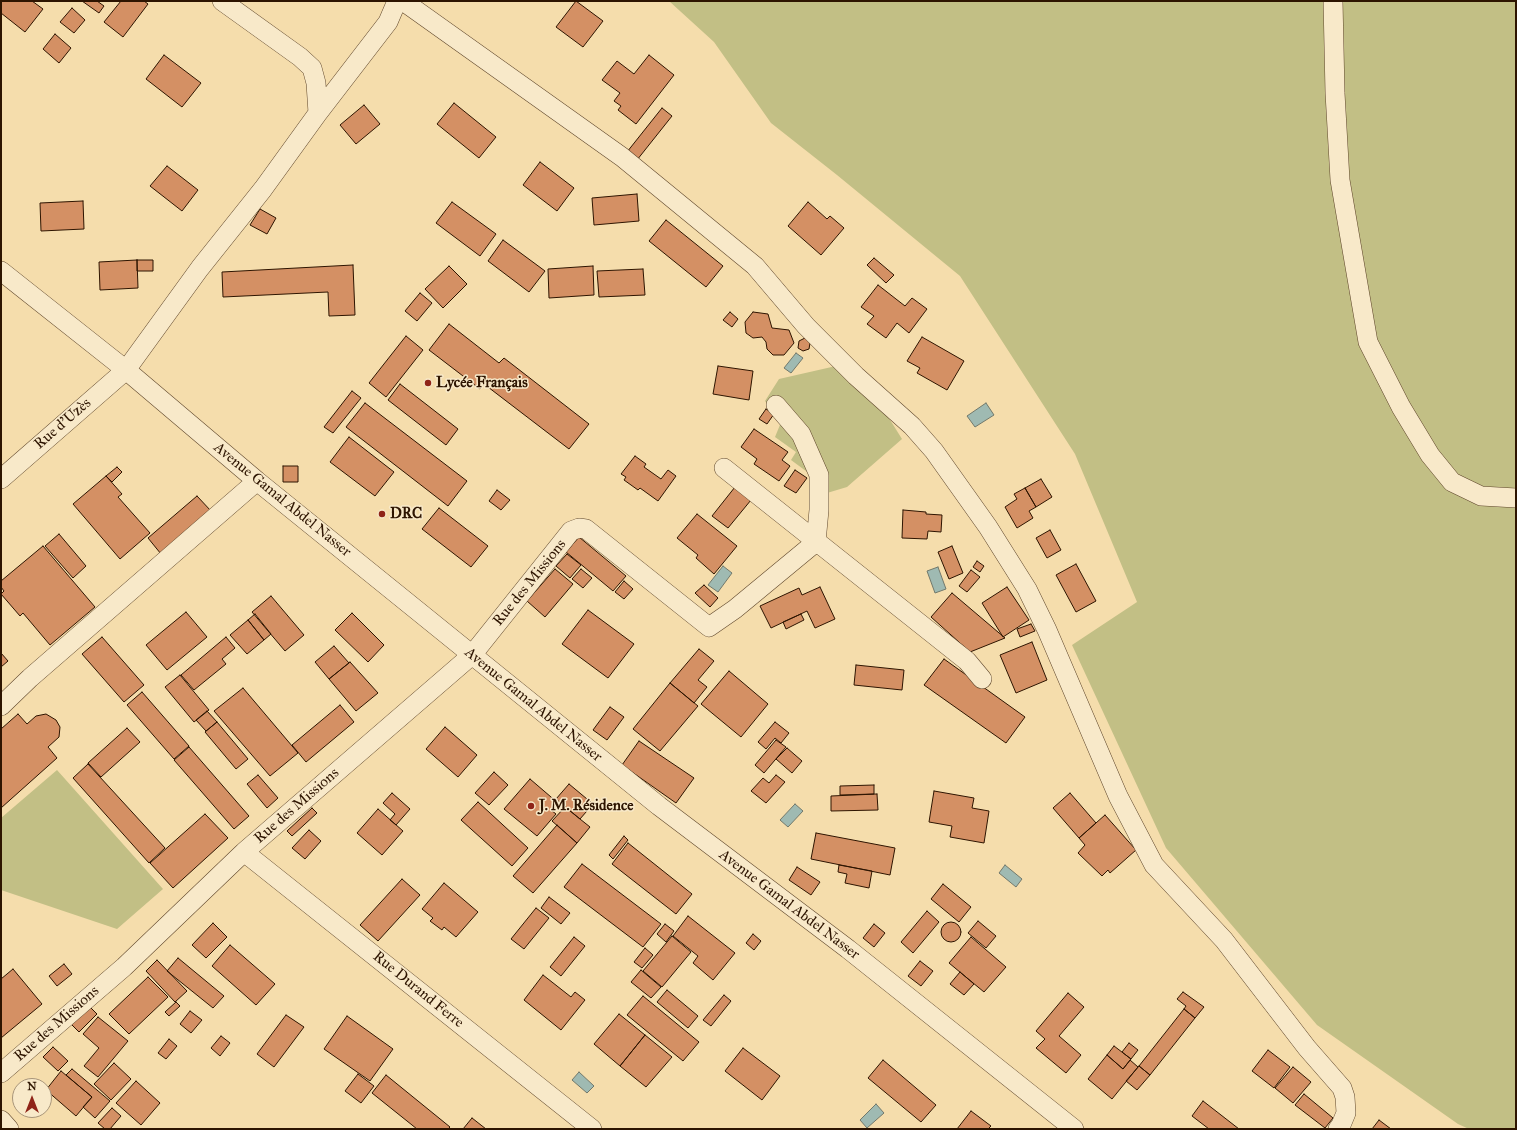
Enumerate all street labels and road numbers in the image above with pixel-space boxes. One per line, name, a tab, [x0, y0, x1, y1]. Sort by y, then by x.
street label: Rue d'Uzès	[31, 394, 95, 454]
street label: Avenue Gamal Abdel Nasser	[210, 439, 354, 561]
street label: Rue des Missions	[490, 536, 570, 630]
street label: Avenue Gamal Abdel Nasser	[461, 644, 605, 766]
street label: Rue des Missions	[251, 764, 343, 848]
street label: Avenue Gamal Abdel Nasser	[715, 846, 863, 964]
street label: Rue Durand Ferre	[369, 948, 467, 1032]
street label: Rue des Missions	[11, 982, 103, 1066]

